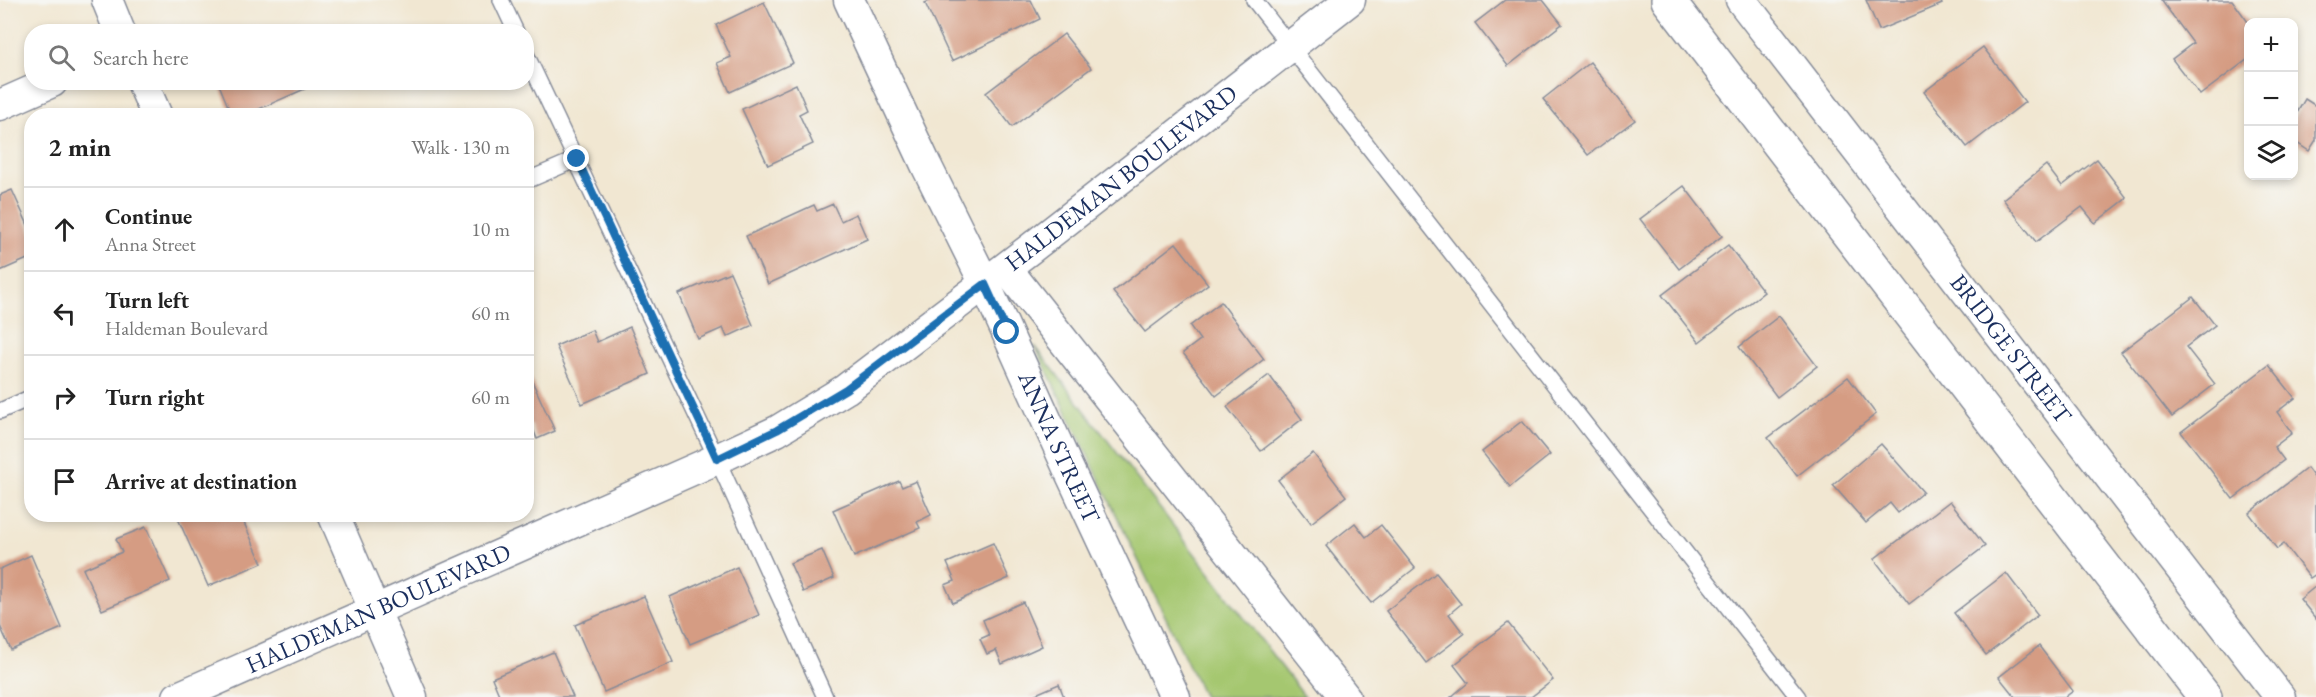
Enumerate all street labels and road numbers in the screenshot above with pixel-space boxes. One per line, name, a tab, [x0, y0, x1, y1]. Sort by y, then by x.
street label: HALDEMAN BOULEVARD	[998, 77, 1243, 278]
street label: BRIDGE STREET	[1944, 268, 2079, 430]
street label: ANNA STREET	[1011, 365, 1108, 529]
street label: HALDEMAN BOULEVARD	[241, 536, 515, 680]

